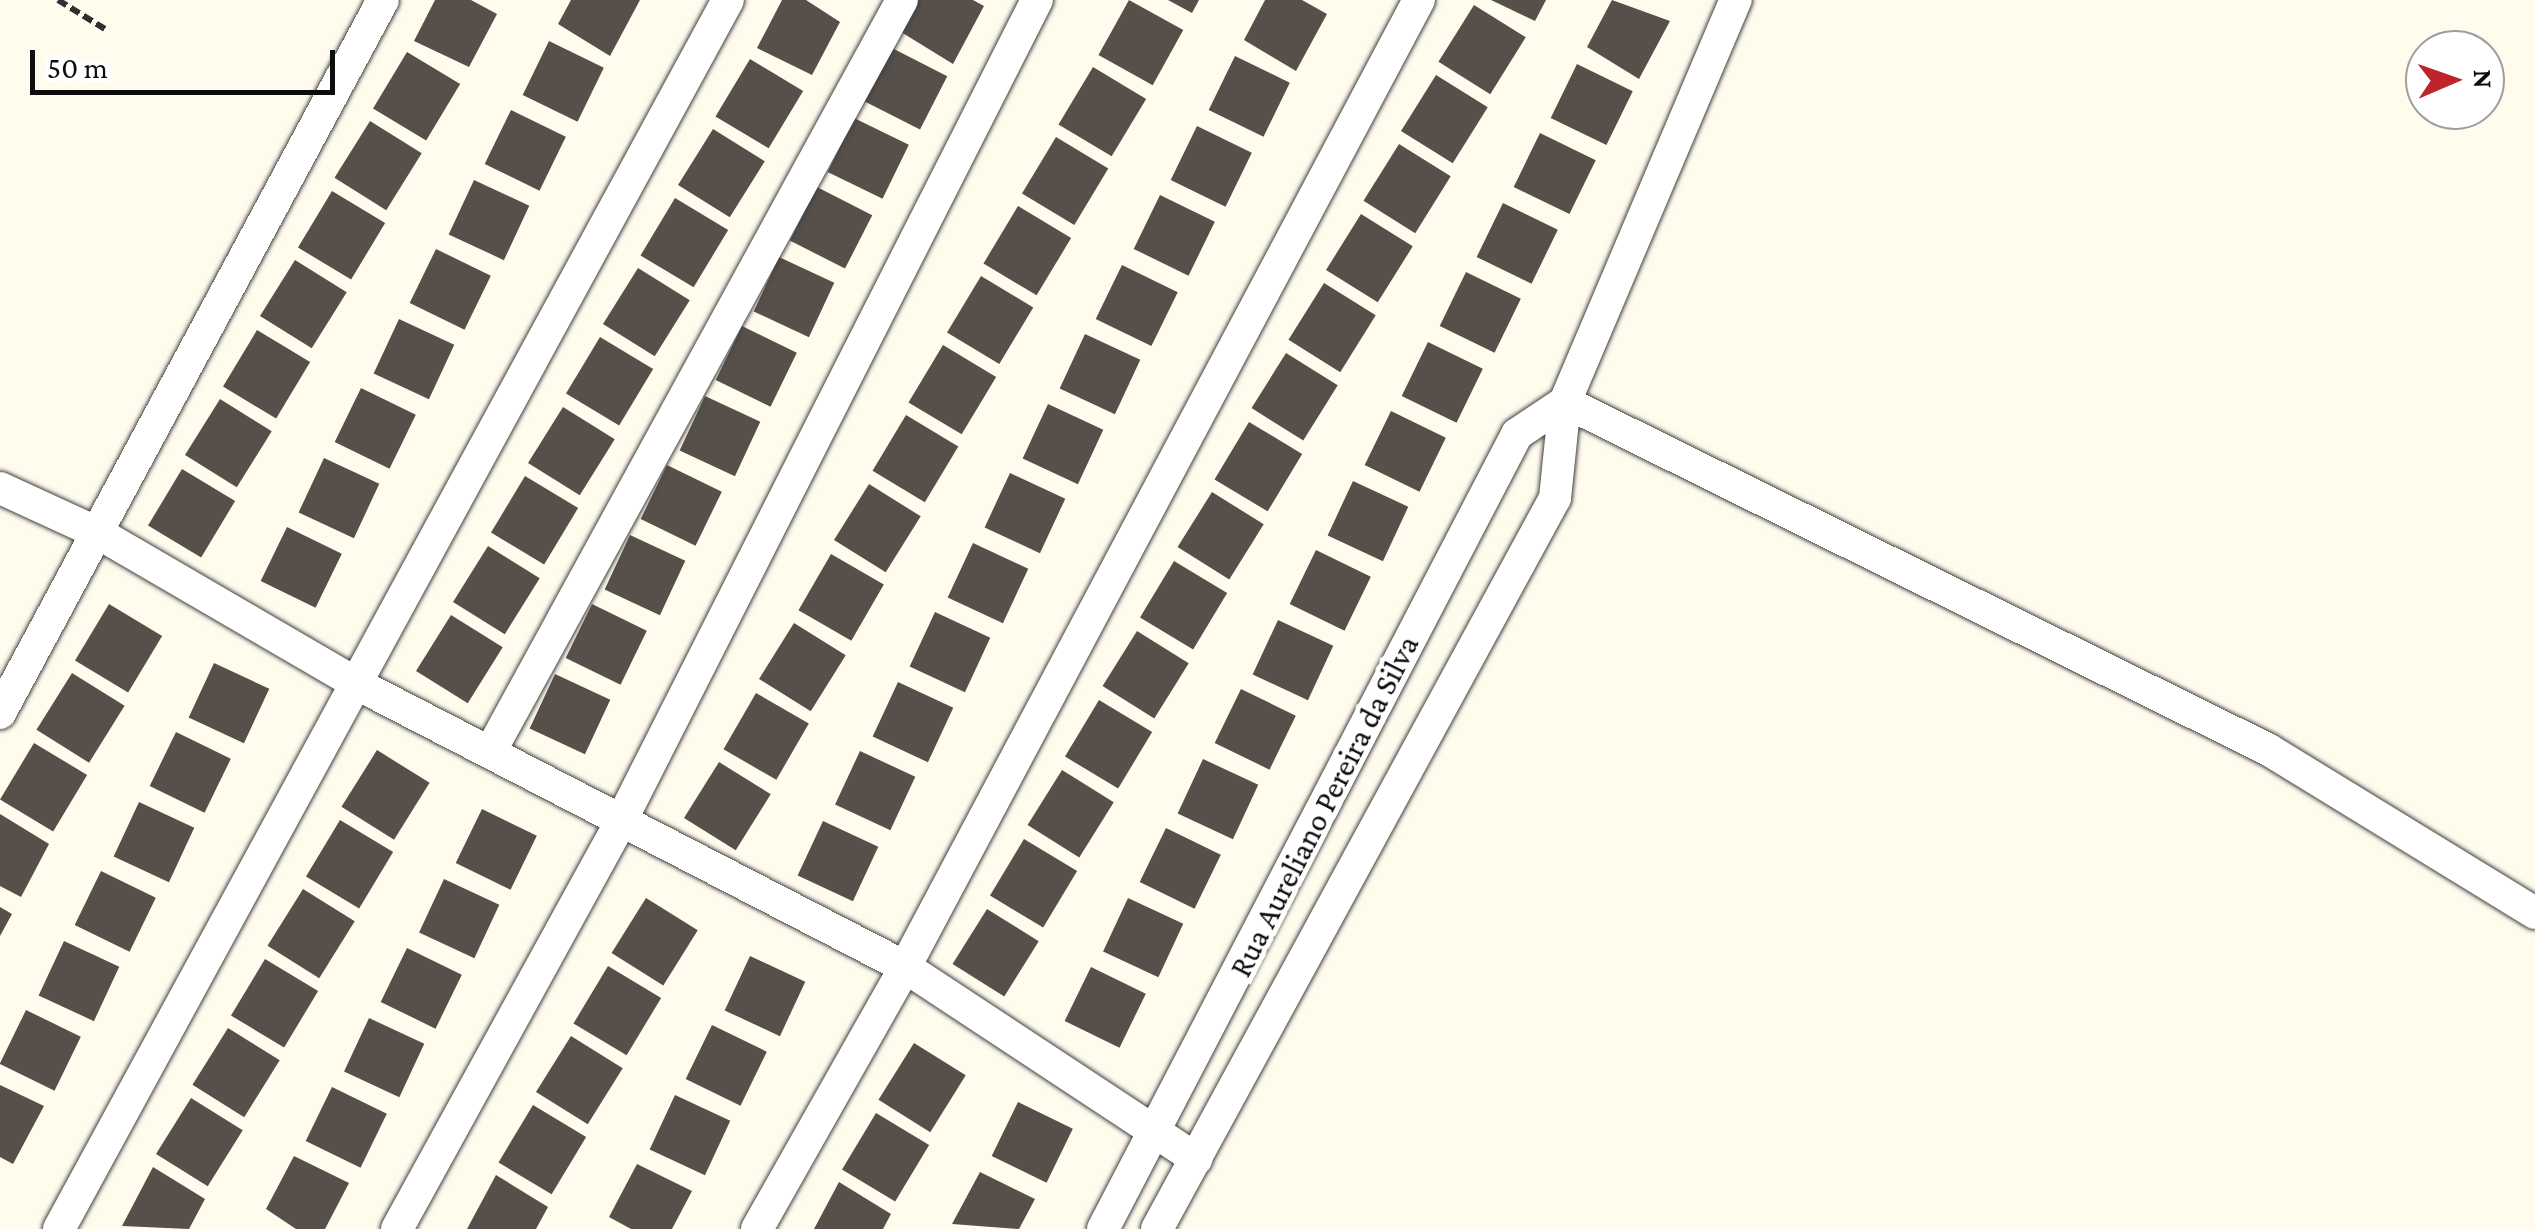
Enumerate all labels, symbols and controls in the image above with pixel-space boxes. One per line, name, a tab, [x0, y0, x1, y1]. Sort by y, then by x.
scale bar	[35, 30, 340, 92]
north arrow	[2405, 30, 2505, 130]
text: 50 m	[47, 51, 108, 84]
text: N	[2468, 69, 2499, 89]
street label: Rua Aureliano Pereira da Silva	[1221, 629, 1427, 983]

